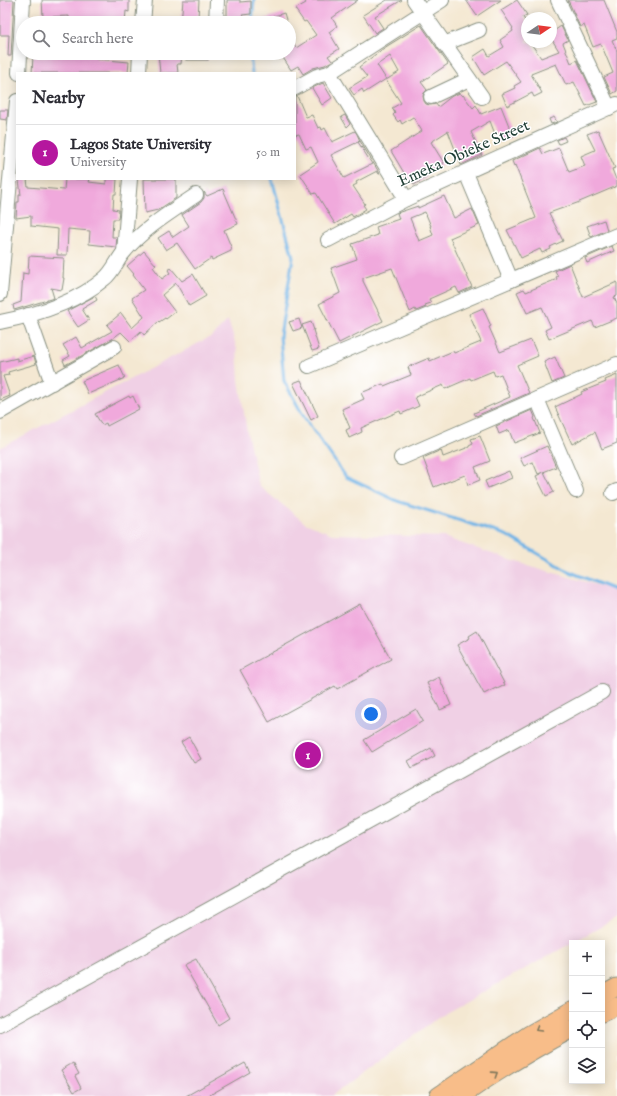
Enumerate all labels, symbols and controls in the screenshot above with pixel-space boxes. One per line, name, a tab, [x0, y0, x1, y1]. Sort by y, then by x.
north arrow	[521, 12, 557, 48]
search box	[16, 16, 296, 60]
icon: search	[30, 27, 52, 49]
text: Search here	[62, 29, 133, 48]
text: Nearby	[32, 88, 85, 109]
street label: Emeka Obieke Street	[395, 116, 533, 192]
text: Lagos State University	[70, 135, 211, 154]
text: 1	[43, 144, 47, 161]
text: 50 m	[256, 144, 280, 161]
text: University	[70, 154, 126, 171]
your location	[361, 704, 381, 724]
pin: 1	[295, 740, 321, 770]
map controls	[569, 940, 605, 1084]
button: +	[569, 940, 605, 976]
button: −	[569, 976, 605, 1012]
button: locate	[569, 1012, 605, 1048]
one-way arrow	[535, 1025, 542, 1032]
button: layers	[569, 1048, 605, 1084]
one-way arrow	[491, 1071, 498, 1079]

